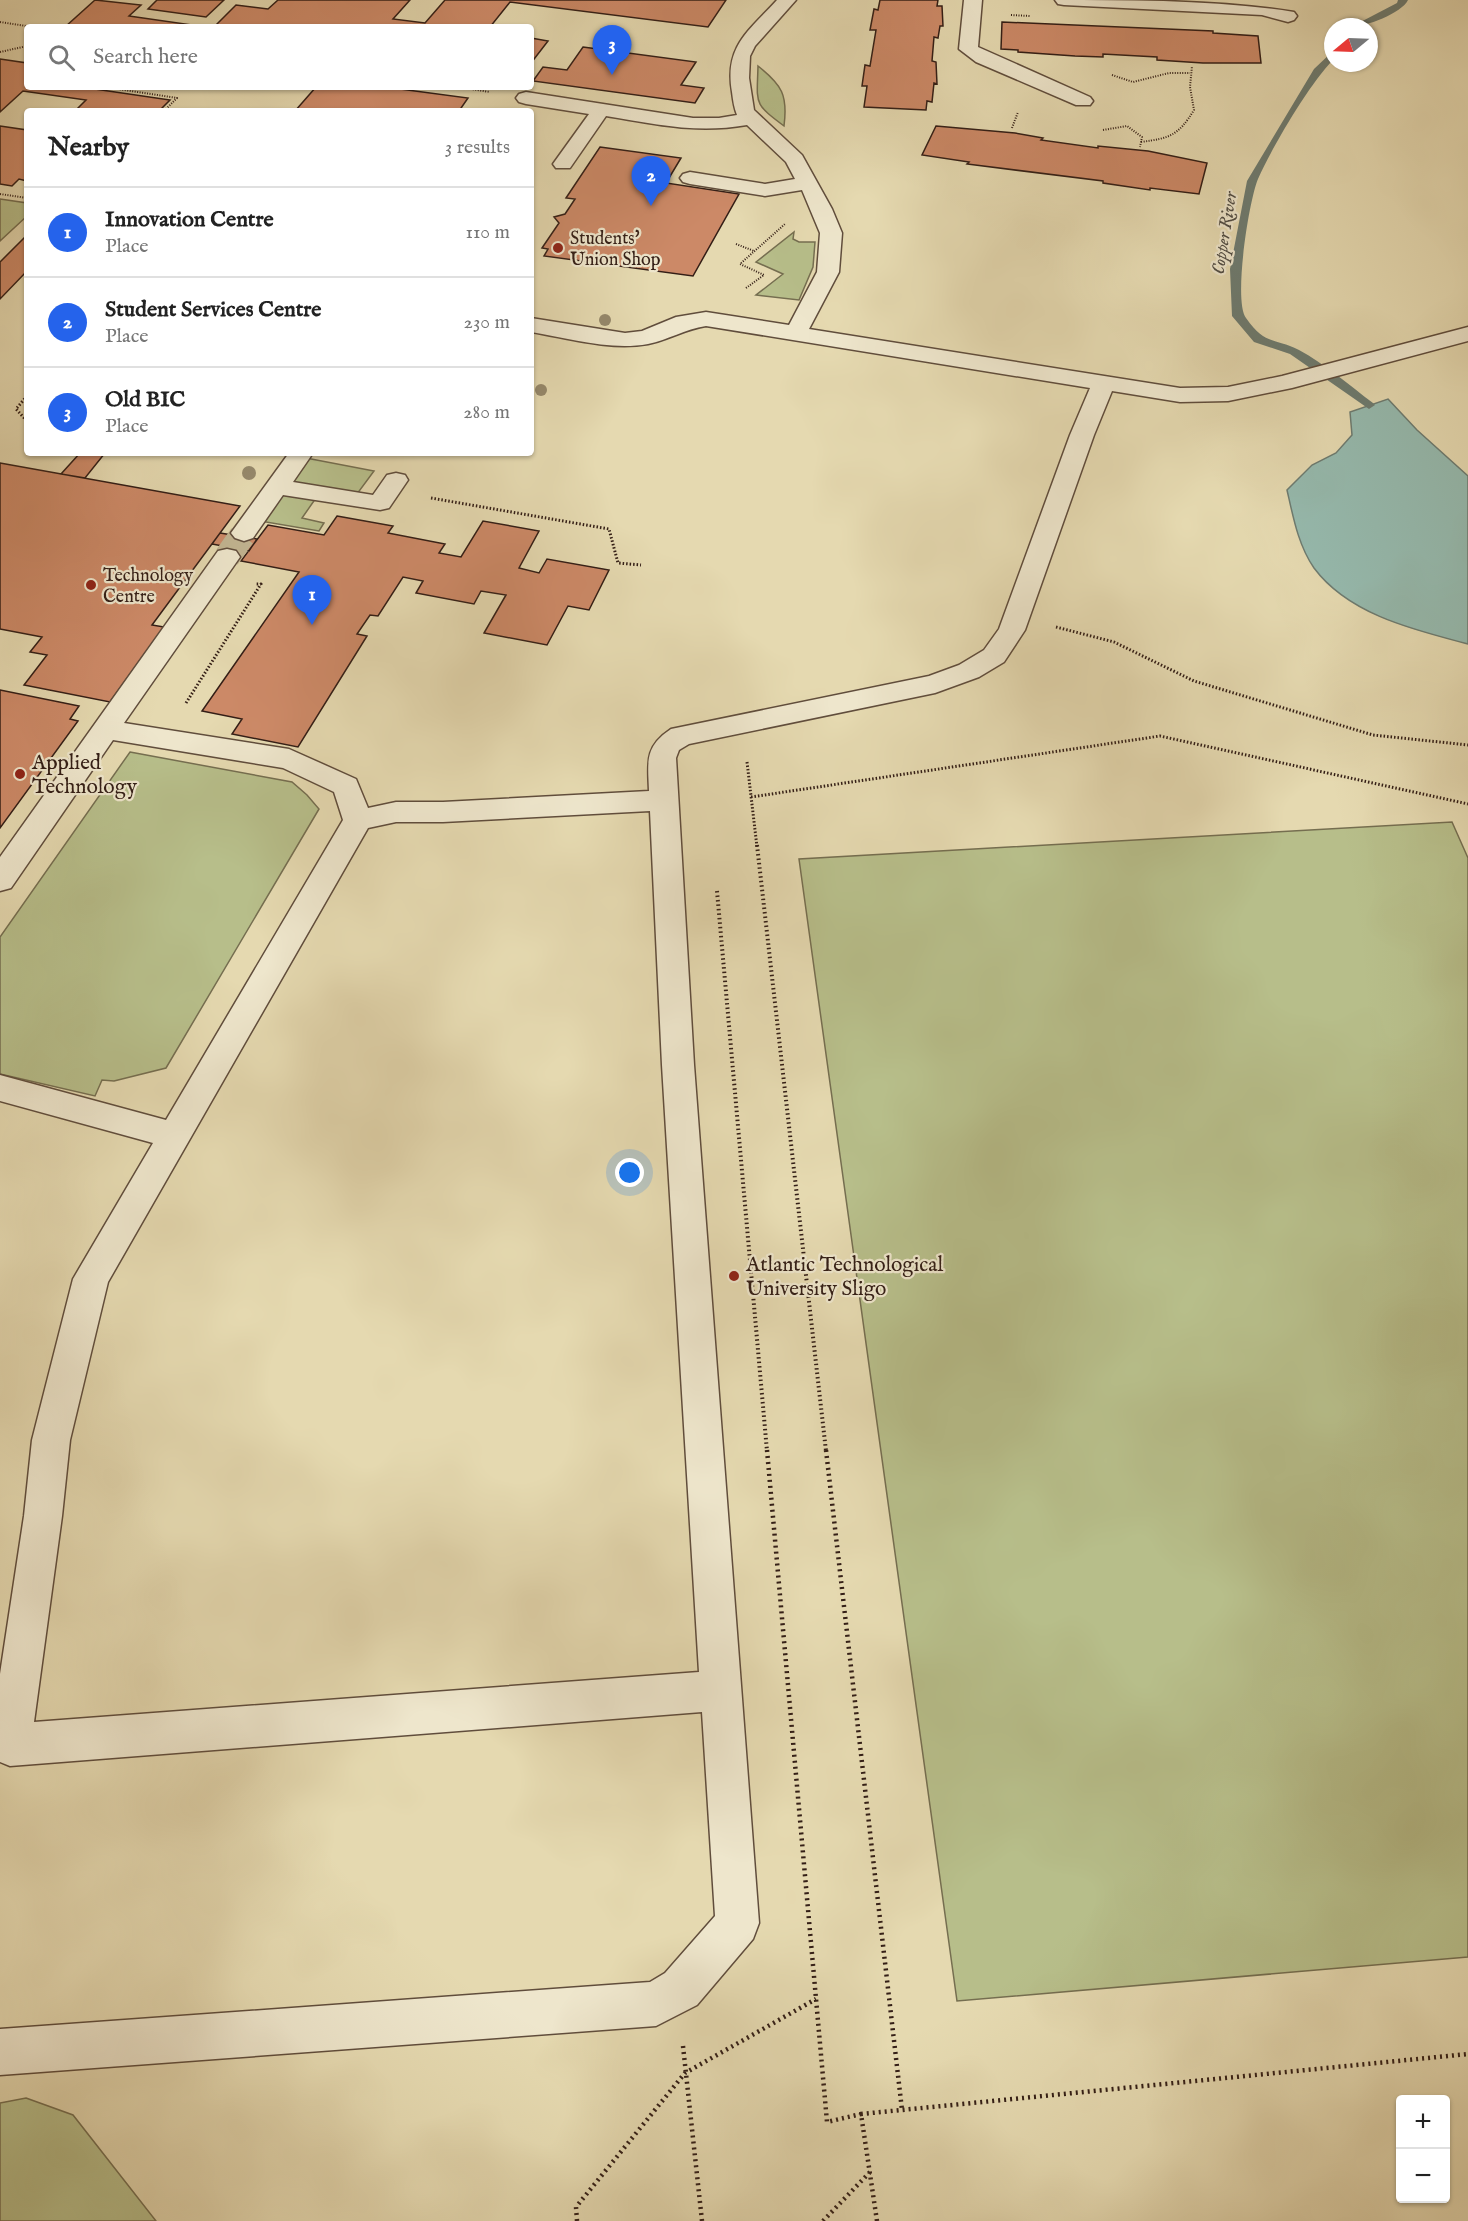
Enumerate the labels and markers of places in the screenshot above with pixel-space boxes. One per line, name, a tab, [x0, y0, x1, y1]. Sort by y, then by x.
pin: 3	[592, 26, 632, 75]
pin: 2	[632, 156, 670, 206]
place label: Students' Union Shop	[570, 228, 661, 272]
marker: Students' Union Shop	[551, 241, 565, 255]
place label: Technology Centre	[103, 565, 193, 609]
pin: 1	[292, 576, 332, 625]
marker: Technology Centre	[84, 578, 98, 592]
place label: Applied Technology	[31, 750, 138, 801]
marker: Applied Technology	[13, 767, 27, 781]
place label: Atlantic Technological University Sligo	[745, 1252, 943, 1303]
marker: Atlantic Technological University Sligo	[727, 1269, 741, 1283]

